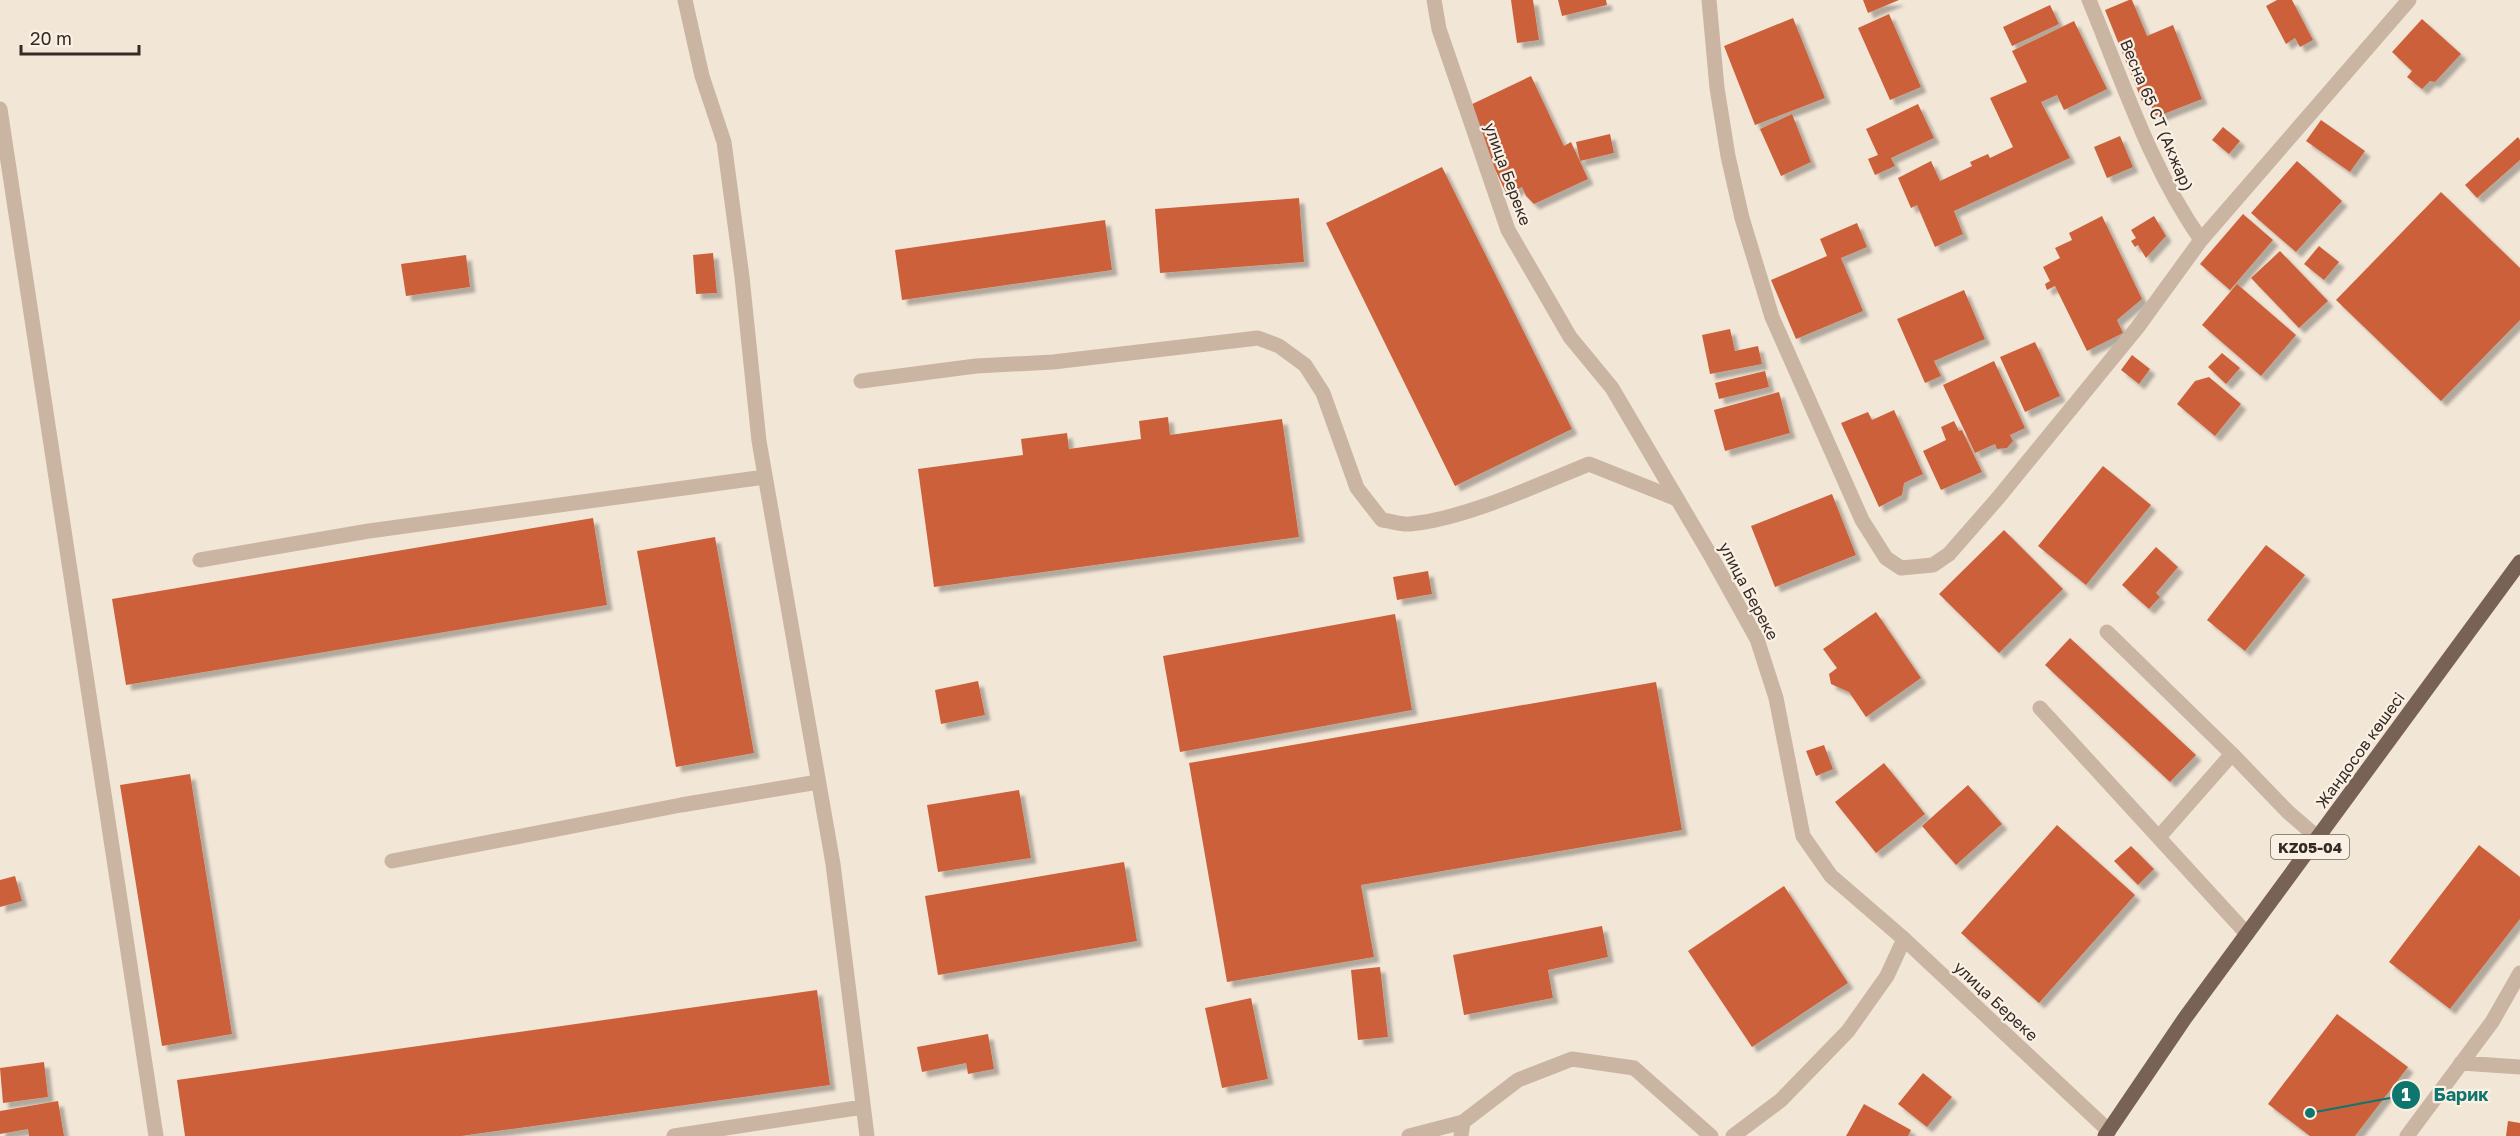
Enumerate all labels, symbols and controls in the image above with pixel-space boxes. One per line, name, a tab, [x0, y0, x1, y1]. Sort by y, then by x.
scale bar	[21, 18, 140, 56]
text: 20 m	[30, 27, 72, 49]
street label: Весна 65 СТ (Акжар)	[2116, 36, 2198, 194]
street label: улица Береке	[1480, 120, 1536, 228]
street label: улица Береке	[1715, 539, 1783, 643]
street label: Жандосов көшесі	[2311, 688, 2409, 812]
road number: KZ05-04	[2271, 835, 2349, 859]
street label: улица Береке	[1950, 957, 2042, 1045]
callout: Барик	[2391, 1077, 2500, 1113]
text: 1	[2401, 1083, 2411, 1105]
text: Барик	[2433, 1083, 2489, 1105]

